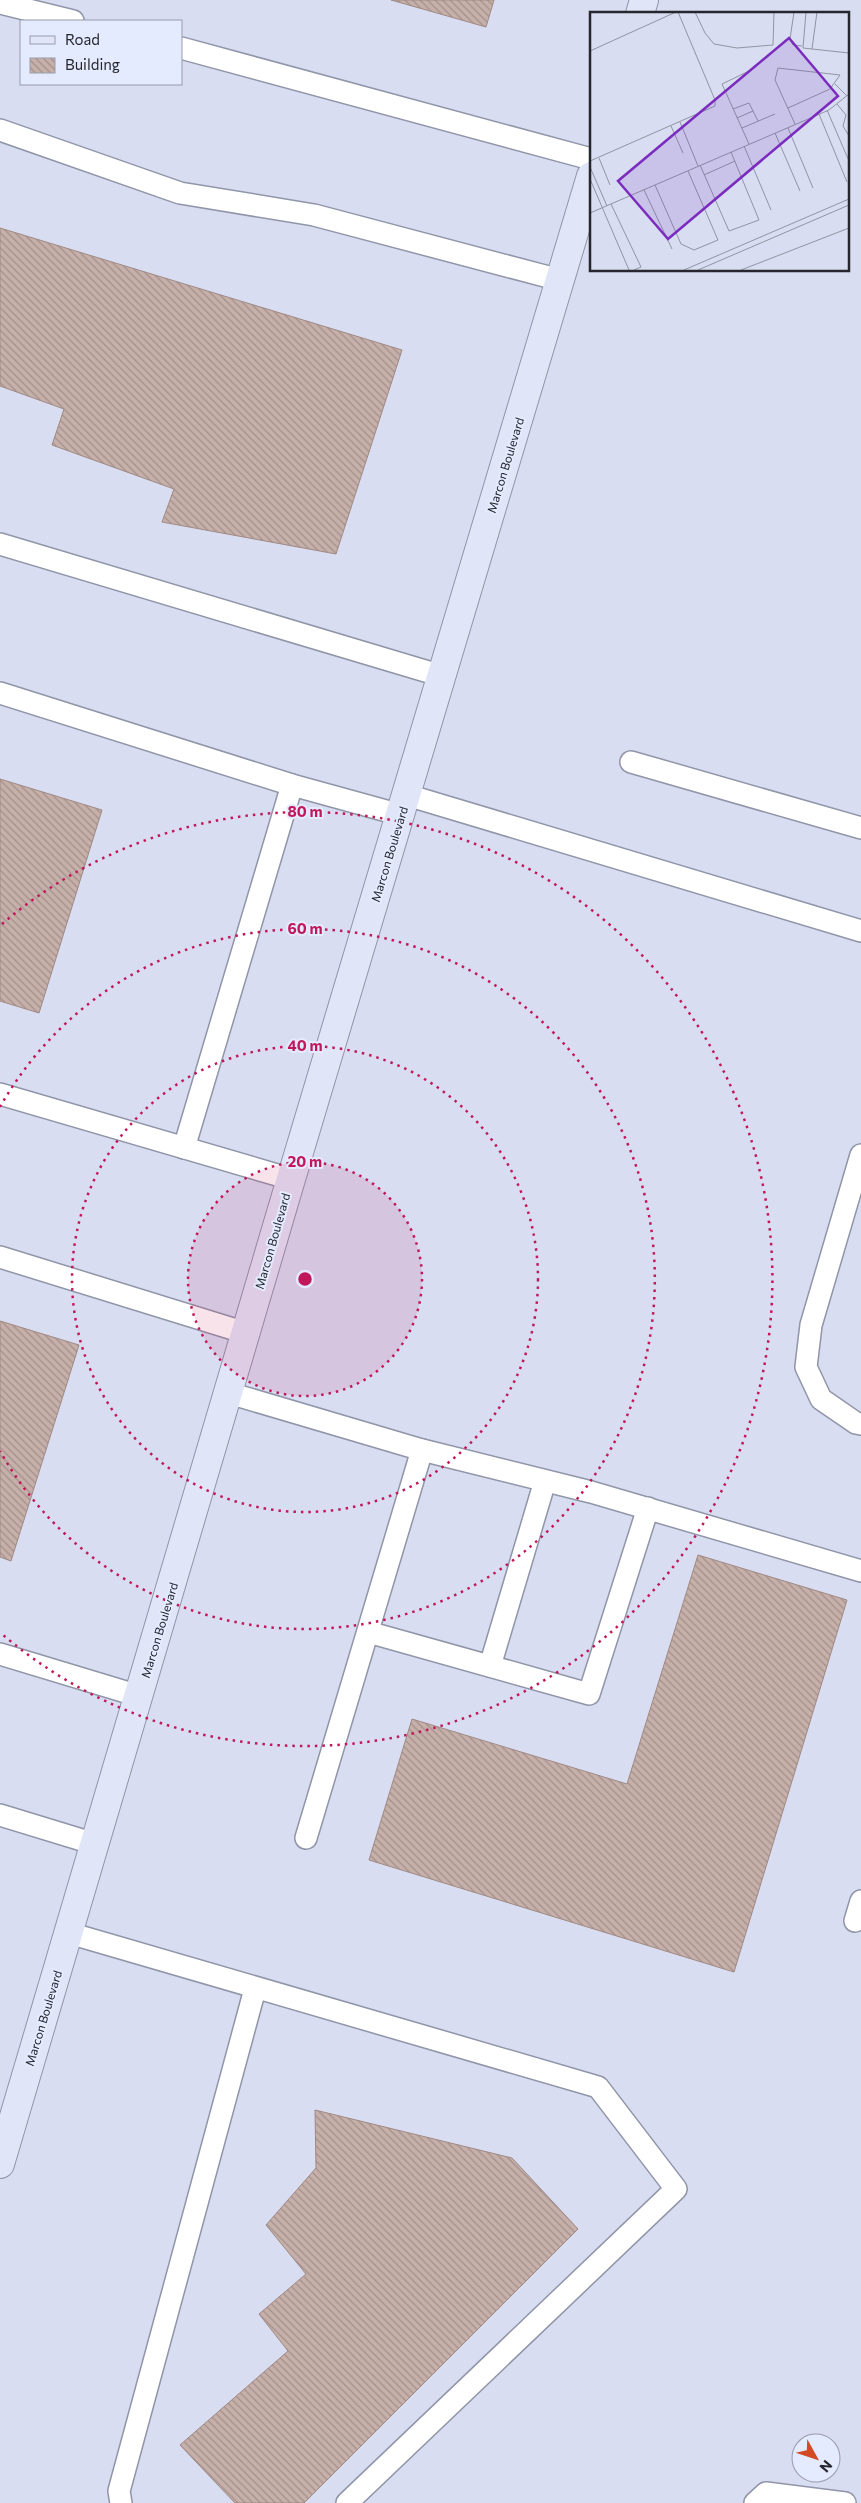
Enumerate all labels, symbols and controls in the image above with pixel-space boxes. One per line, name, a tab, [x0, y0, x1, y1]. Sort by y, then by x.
inset map	[590, 12, 848, 271]
legend	[20, 20, 182, 85]
text: Road	[65, 30, 100, 48]
text: Building	[65, 55, 120, 73]
street label: Marcon Boulevard	[484, 415, 526, 514]
text: 80 m	[287, 802, 323, 820]
street label: Marcon Boulevard	[368, 804, 410, 903]
text: 60 m	[287, 919, 323, 937]
text: 40 m	[287, 1036, 323, 1054]
text: 20 m	[288, 1152, 322, 1170]
street label: Marcon Boulevard	[252, 1191, 292, 1291]
centre of rings	[296, 1270, 314, 1288]
street label: Marcon Boulevard	[138, 1580, 180, 1679]
street label: Marcon Boulevard	[22, 1968, 64, 2067]
north arrow	[791, 2433, 841, 2483]
text: N	[816, 2457, 836, 2476]

